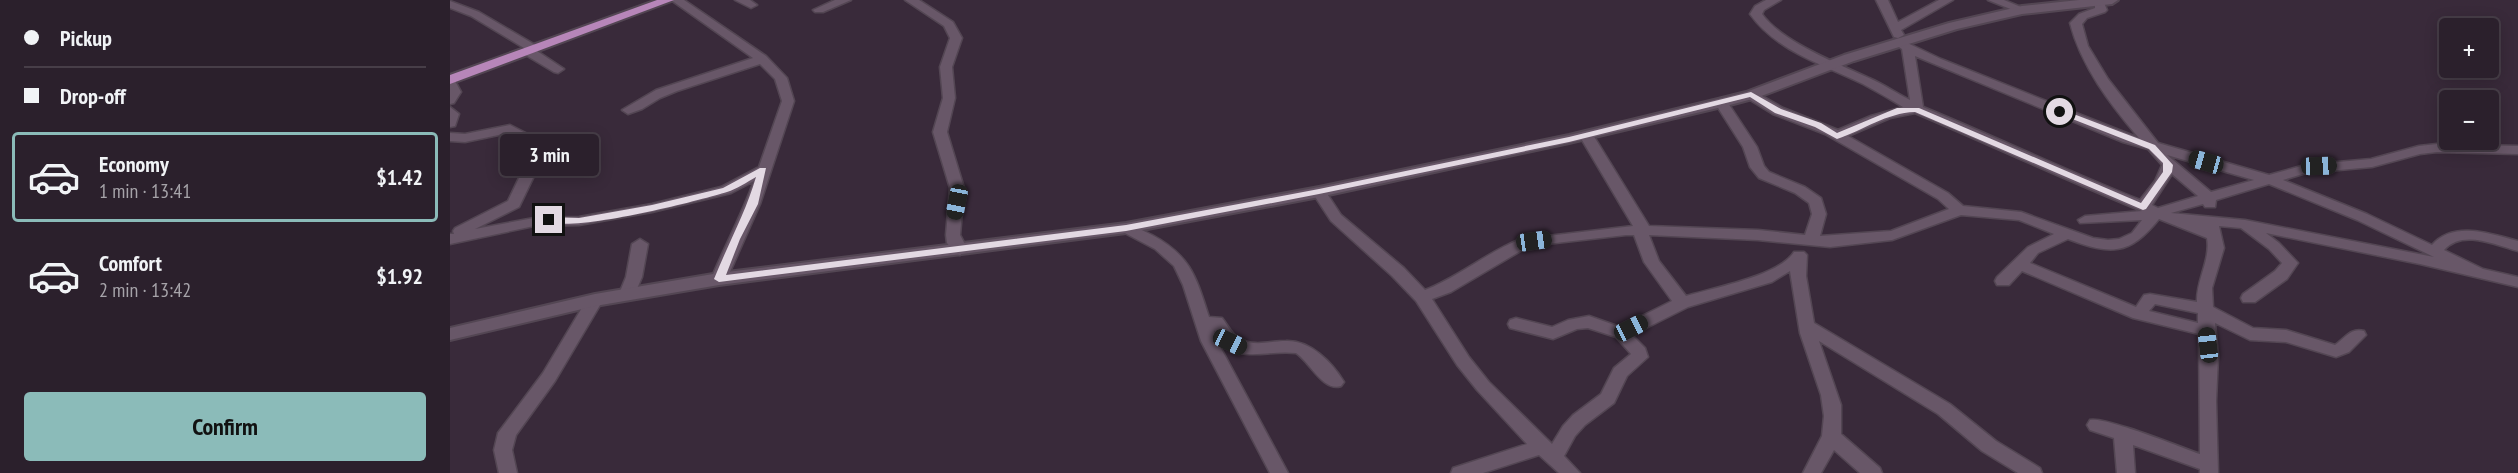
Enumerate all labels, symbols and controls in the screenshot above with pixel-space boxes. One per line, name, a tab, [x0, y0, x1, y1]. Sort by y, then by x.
map controls	[2439, 18, 2499, 150]
button: +	[2439, 18, 2499, 78]
text: Pickup	[60, 24, 112, 52]
text: Drop-off	[60, 82, 126, 110]
button: −	[2439, 90, 2499, 150]
route start	[2046, 98, 2073, 125]
callout: 3 min	[500, 133, 598, 175]
text: 3 min	[529, 142, 570, 168]
car	[2186, 148, 2226, 176]
icon: car	[27, 150, 81, 204]
text: Economy	[99, 150, 169, 178]
car	[2301, 156, 2337, 176]
text: $1.42	[376, 163, 423, 191]
text: 1 min · 13:41	[99, 178, 191, 204]
car	[945, 183, 969, 221]
route end	[535, 206, 562, 233]
car	[1515, 230, 1553, 252]
icon: car	[27, 249, 81, 303]
text: Comfort	[99, 249, 162, 277]
text: $1.92	[376, 262, 423, 290]
text: 2 min · 13:42	[99, 277, 191, 303]
car	[1611, 312, 1651, 344]
car	[1210, 326, 1250, 358]
car	[2197, 326, 2219, 364]
button: Confirm	[24, 392, 426, 461]

